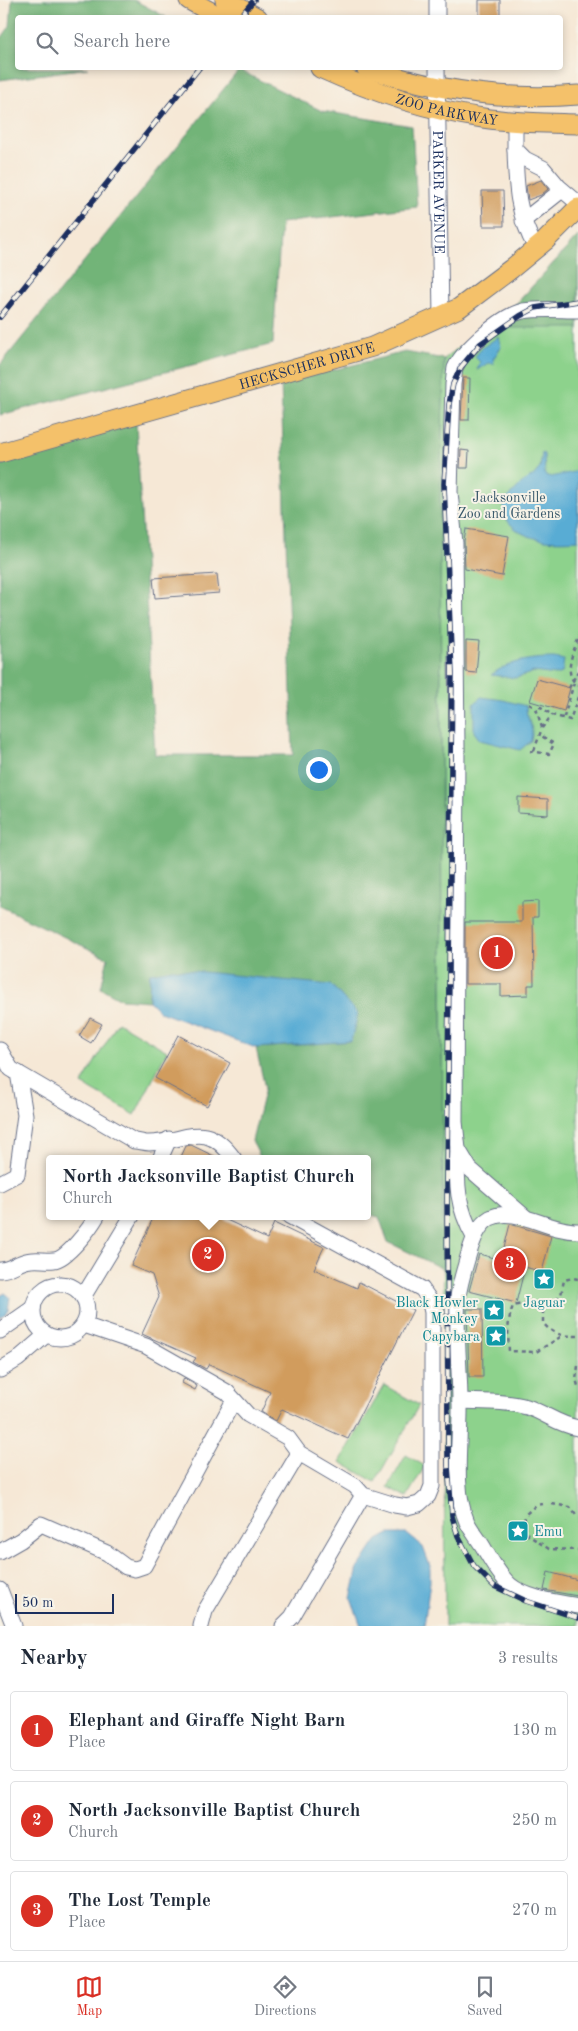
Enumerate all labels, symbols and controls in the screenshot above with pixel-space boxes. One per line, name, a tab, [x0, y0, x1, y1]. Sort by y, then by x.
search box	[15, 15, 563, 70]
icon: search	[33, 29, 61, 57]
text: Search here	[73, 33, 170, 52]
street label: ZOO PARKWAY	[394, 92, 499, 128]
street label: PARKER AVENUE	[430, 130, 446, 254]
street label: HECKSCHER DRIVE	[238, 341, 377, 393]
park label: Jacksonville Zoo and Gardens	[458, 491, 560, 521]
your location	[306, 757, 332, 783]
pin: 1	[481, 934, 513, 972]
popup	[46, 1155, 371, 1220]
text: North Jacksonville Baptist Church	[62, 1168, 355, 1187]
text: Church	[62, 1191, 112, 1207]
pin: 2	[192, 1236, 224, 1274]
pin: 3	[494, 1245, 526, 1283]
place icon: Jaguar	[532, 1267, 556, 1291]
place label: Black Howler Monkey	[396, 1296, 479, 1326]
place label: Jaguar	[523, 1296, 565, 1310]
place icon: Black Howler Monkey	[482, 1298, 506, 1322]
place icon: Capybara	[484, 1324, 508, 1348]
place label: Capybara	[422, 1330, 480, 1344]
place icon: Emu	[506, 1519, 530, 1543]
place label: Emu	[534, 1525, 563, 1539]
scale bar	[15, 1591, 114, 1614]
text: 50 m	[22, 1596, 53, 1610]
text: Nearby	[20, 1648, 88, 1669]
text: 3 results	[498, 1651, 558, 1667]
text: Elephant and Giraffe Night Barn	[68, 1712, 345, 1731]
text: 1	[32, 1723, 42, 1739]
text: 130 m	[512, 1723, 557, 1739]
text: Place	[68, 1735, 105, 1751]
text: North Jacksonville Baptist Church	[68, 1802, 361, 1821]
text: 2	[32, 1813, 42, 1829]
text: 250 m	[512, 1813, 557, 1829]
text: Church	[68, 1825, 118, 1841]
text: The Lost Temple	[68, 1892, 211, 1911]
text: 3	[32, 1903, 42, 1919]
text: 270 m	[512, 1903, 557, 1919]
text: Place	[68, 1915, 105, 1931]
tab: Map	[75, 1973, 103, 2020]
tab: Directions	[254, 1973, 316, 2020]
tab: Saved	[467, 1973, 503, 2020]

